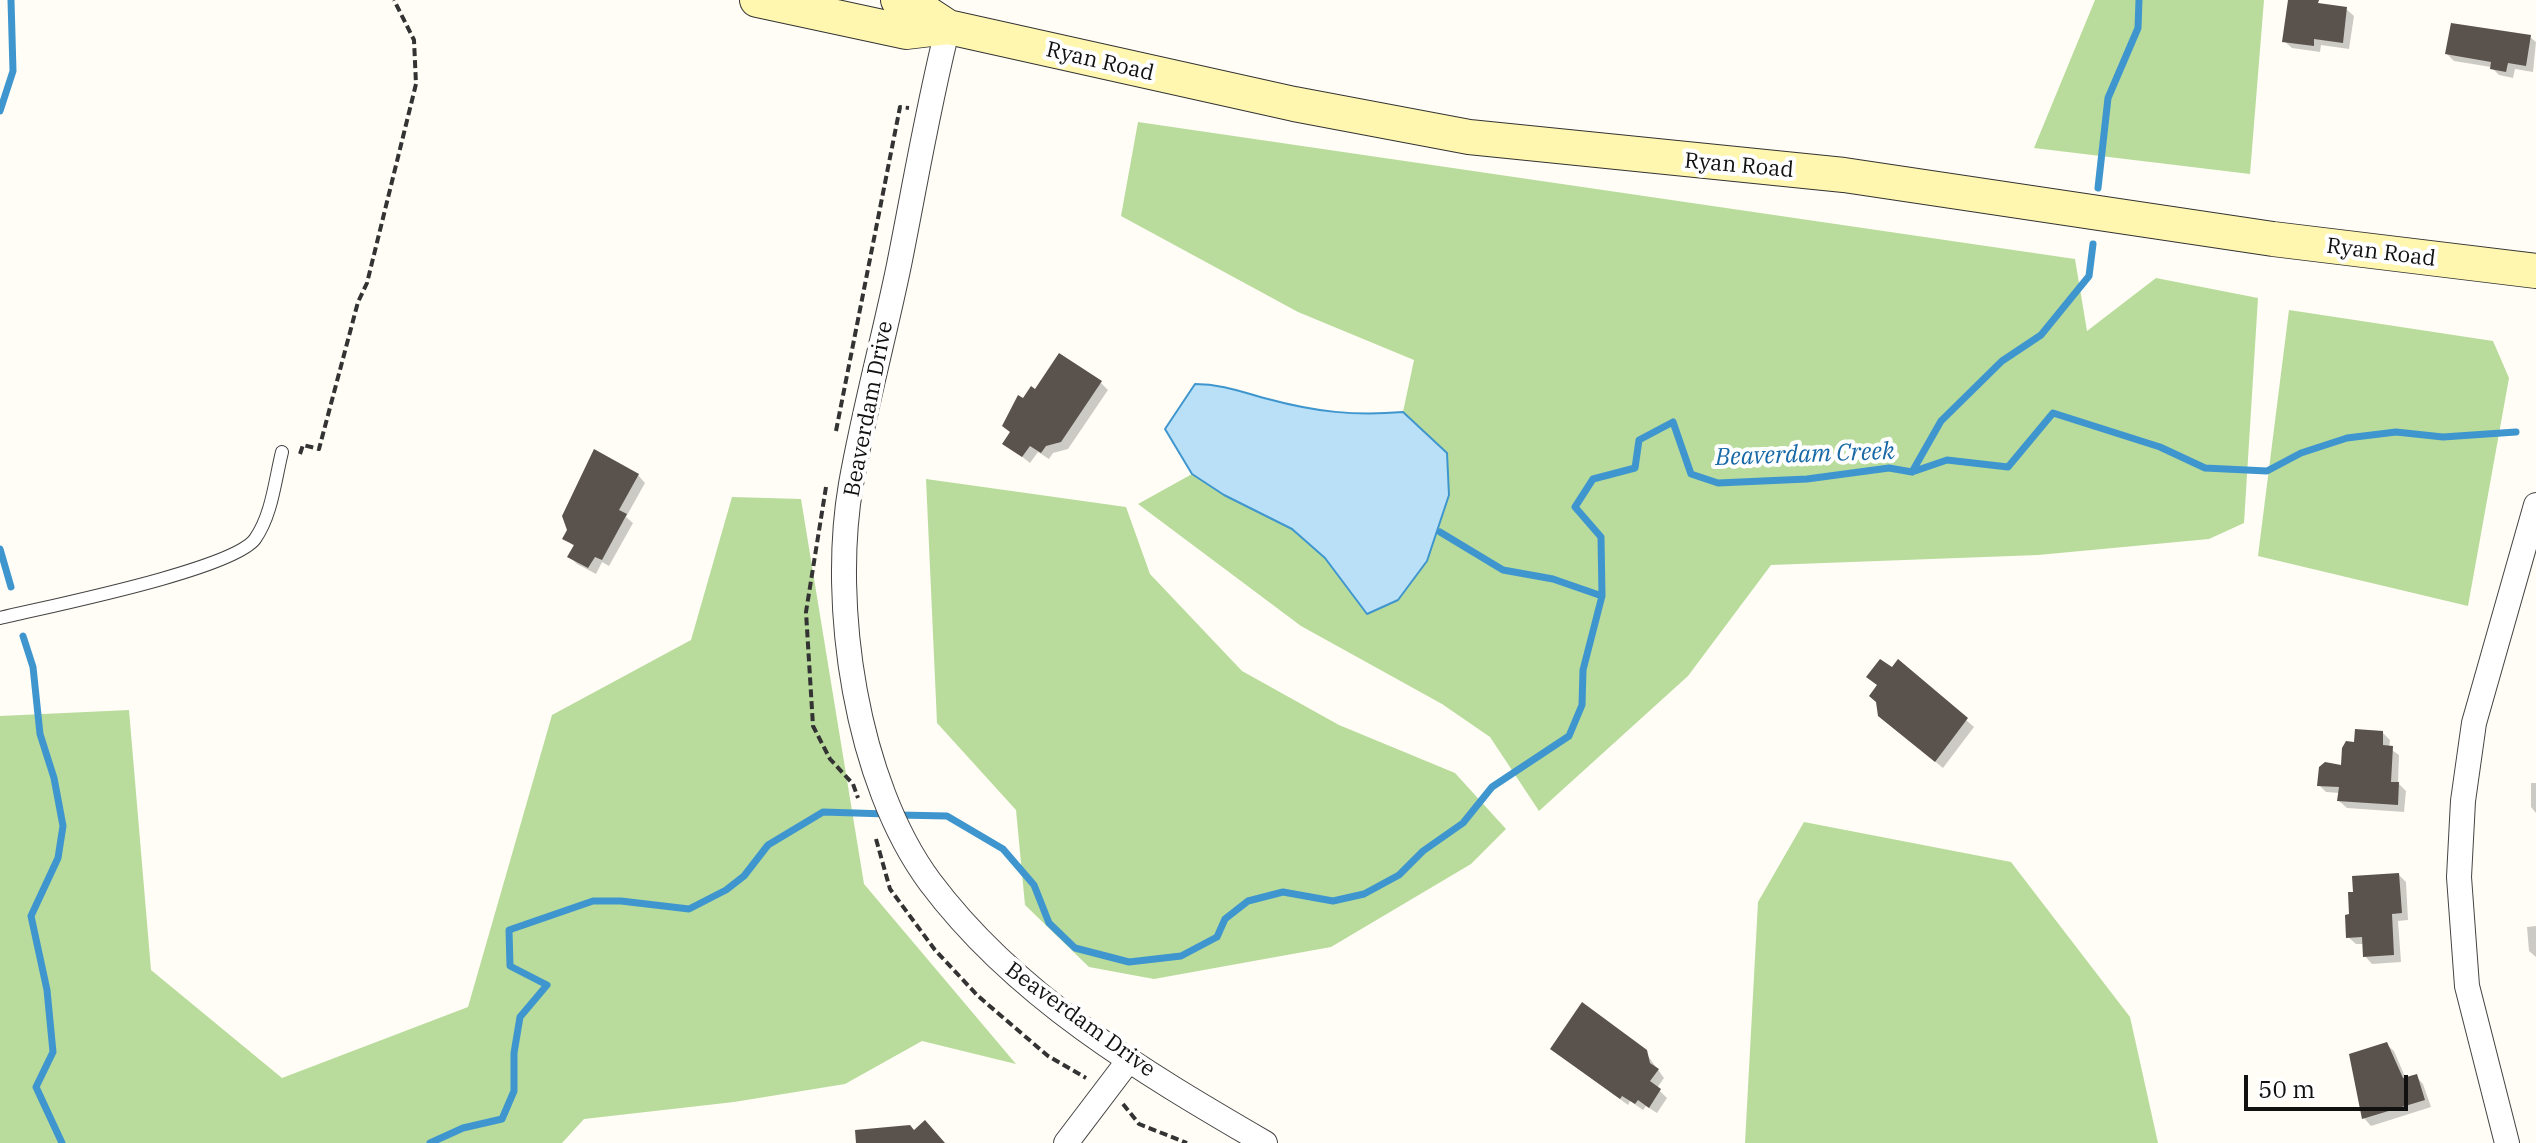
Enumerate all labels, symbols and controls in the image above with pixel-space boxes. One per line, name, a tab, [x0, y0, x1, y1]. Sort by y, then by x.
street label: Ryan Road	[1044, 37, 1156, 87]
street label: Ryan Road	[1683, 148, 1795, 184]
street label: Ryan Road	[2325, 233, 2437, 273]
street label: Beaverdam Drive	[839, 319, 899, 499]
water label: Beaverdam Creek	[1715, 437, 1895, 473]
street label: Beaverdam Drive	[1000, 957, 1160, 1083]
scale bar	[2248, 1059, 2412, 1109]
text: 50 m	[2258, 1073, 2315, 1105]

